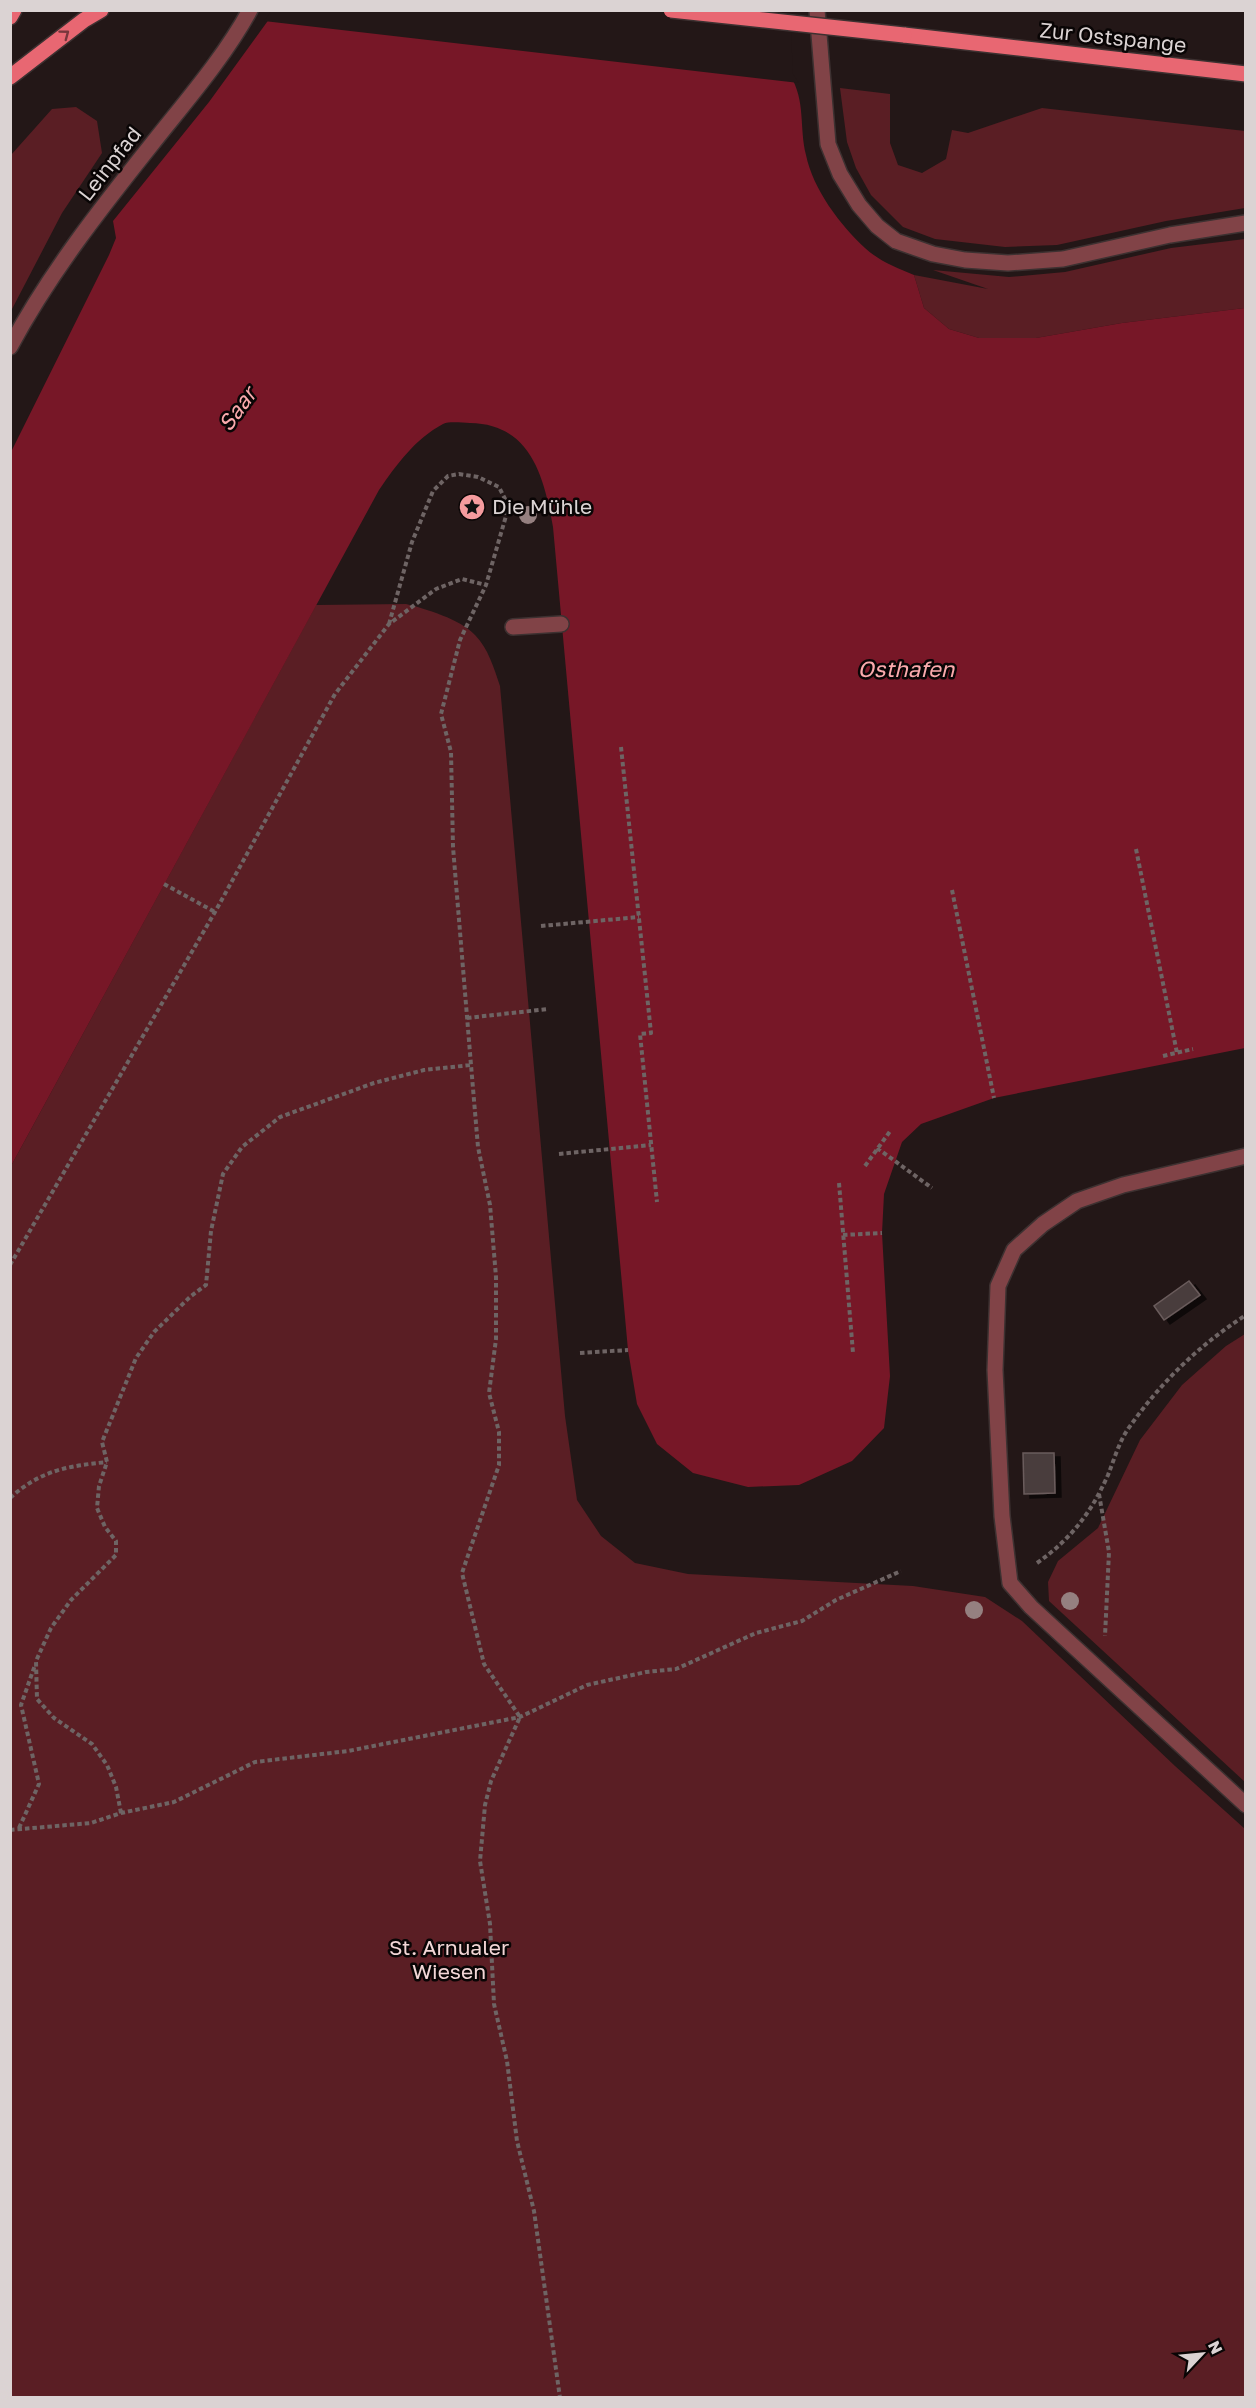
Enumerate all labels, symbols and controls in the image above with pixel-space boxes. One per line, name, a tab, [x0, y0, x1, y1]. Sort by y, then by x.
street label: Zur Ostspange	[1038, 16, 1188, 58]
one-way arrow	[59, 30, 70, 41]
street label: Leinpfad	[72, 121, 146, 206]
water label: Saar	[212, 379, 263, 436]
place icon: Die Mühle	[457, 492, 487, 522]
place label: Die Mühle	[492, 493, 592, 519]
water label: Osthafen	[858, 655, 956, 682]
park label: St. Arnualer Wiesen	[389, 1934, 509, 1984]
north arrow	[1172, 2324, 1232, 2384]
text: N	[1204, 2338, 1227, 2357]

